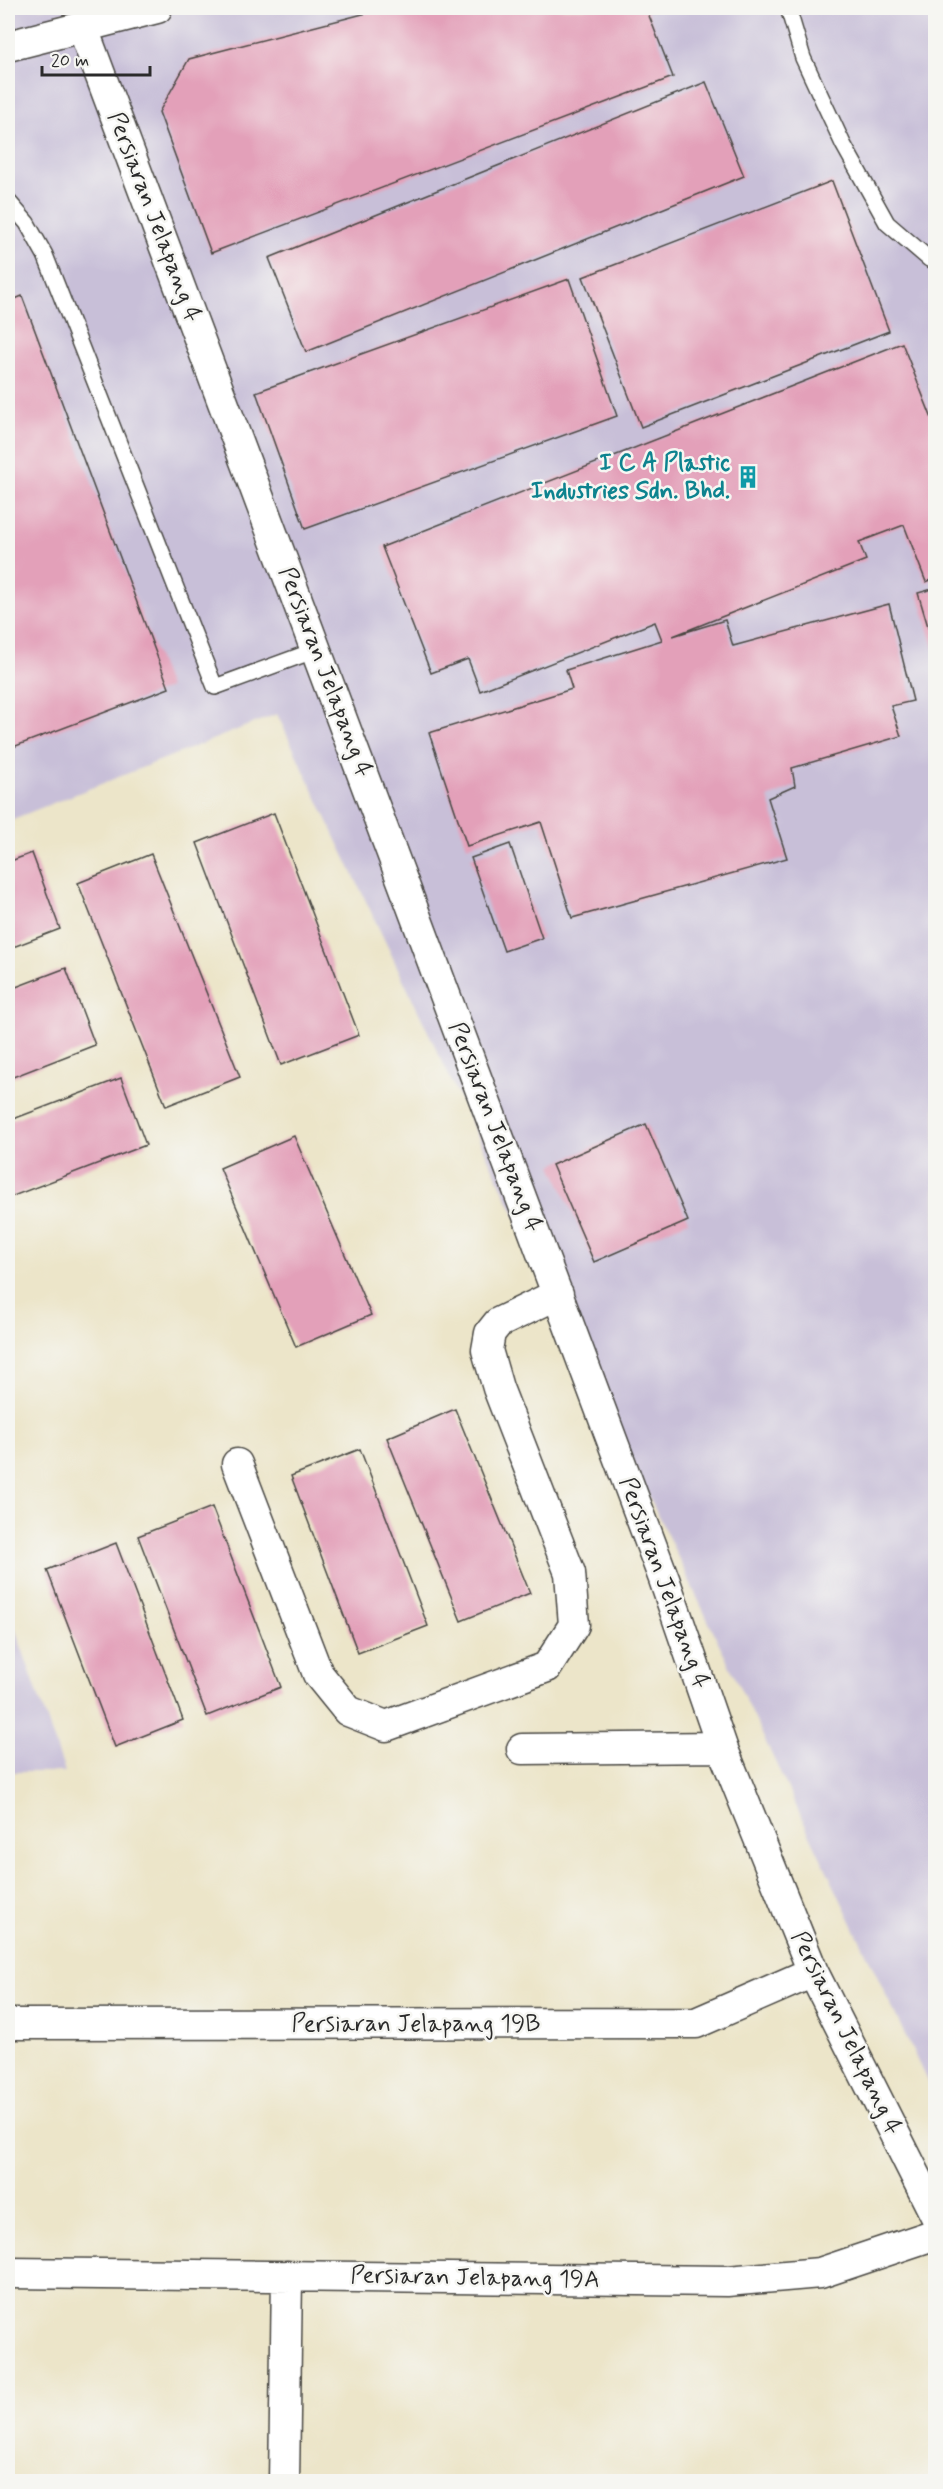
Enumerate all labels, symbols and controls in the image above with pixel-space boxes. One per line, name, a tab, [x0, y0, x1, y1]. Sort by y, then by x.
scale bar	[42, 39, 150, 77]
text: 20 m	[51, 49, 89, 73]
street label: Persiaran Jelapang 4	[100, 107, 208, 327]
place label: I C A Plastic Industries Sdn. Bhd.	[531, 448, 730, 507]
building icon: I C A Plastic Industries Sdn. Bhd.	[735, 464, 761, 490]
street label: Persiaran Jelapang 4	[271, 562, 379, 782]
street label: Persiaran Jelapang 4	[441, 1017, 549, 1237]
street label: Persiaran Jelapang 4	[611, 1473, 717, 1693]
street label: Persiaran Jelapang 4	[783, 1926, 909, 2140]
street label: Persiaran Jelapang 19B	[292, 2009, 540, 2040]
street label: Persiaran Jelapang 19A	[350, 2260, 600, 2296]

